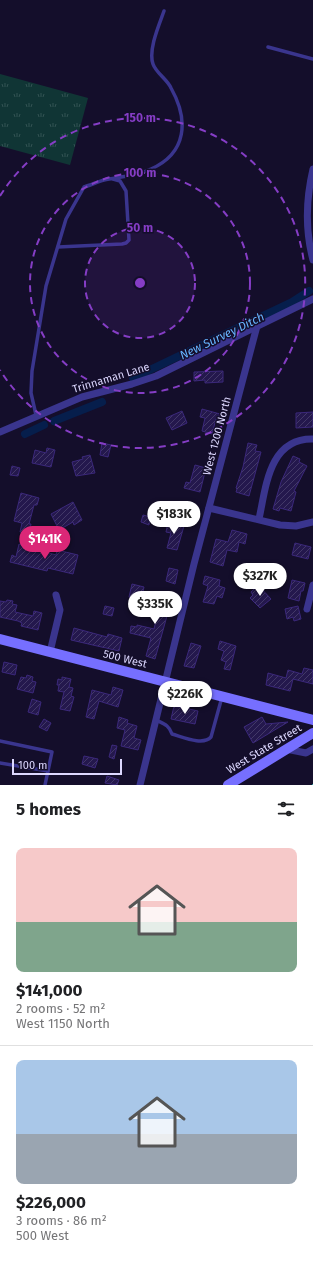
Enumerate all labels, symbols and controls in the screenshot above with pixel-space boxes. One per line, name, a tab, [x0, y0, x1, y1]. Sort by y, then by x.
text: 150 m	[124, 111, 156, 125]
text: 100 m	[124, 166, 156, 180]
text: 50 m	[127, 221, 153, 235]
centre of rings	[133, 276, 147, 290]
water label: New Survey Ditch	[177, 309, 267, 363]
street label: Trinnaman Lane	[71, 360, 151, 396]
street label: West 1200 North	[200, 395, 234, 477]
pin: $183K	[146, 501, 202, 535]
text: $183K	[156, 506, 192, 521]
pin: $141K	[17, 526, 73, 560]
text: $141K	[28, 531, 62, 546]
pin: $327K	[232, 563, 288, 597]
text: $327K	[243, 568, 277, 583]
pin: $335K	[127, 591, 183, 625]
text: $335K	[137, 596, 173, 611]
street label: 500 West	[102, 647, 148, 671]
pin: $226K	[157, 681, 213, 715]
text: $226K	[167, 686, 203, 701]
street label: West State Street	[224, 721, 304, 777]
scale bar	[12, 757, 122, 776]
text: 100 m	[18, 759, 47, 772]
icon: filters	[275, 798, 297, 820]
text: 5 homes	[16, 799, 81, 820]
icon: home	[121, 874, 193, 946]
text: $141,000	[16, 980, 83, 1001]
text: 2 rooms · 52 m²	[16, 1001, 105, 1016]
text: West 1150 North	[16, 1016, 110, 1031]
icon: home	[121, 1086, 193, 1158]
text: $226,000	[16, 1192, 86, 1213]
text: 3 rooms · 86 m²	[16, 1213, 107, 1228]
text: 500 West	[16, 1228, 69, 1243]

